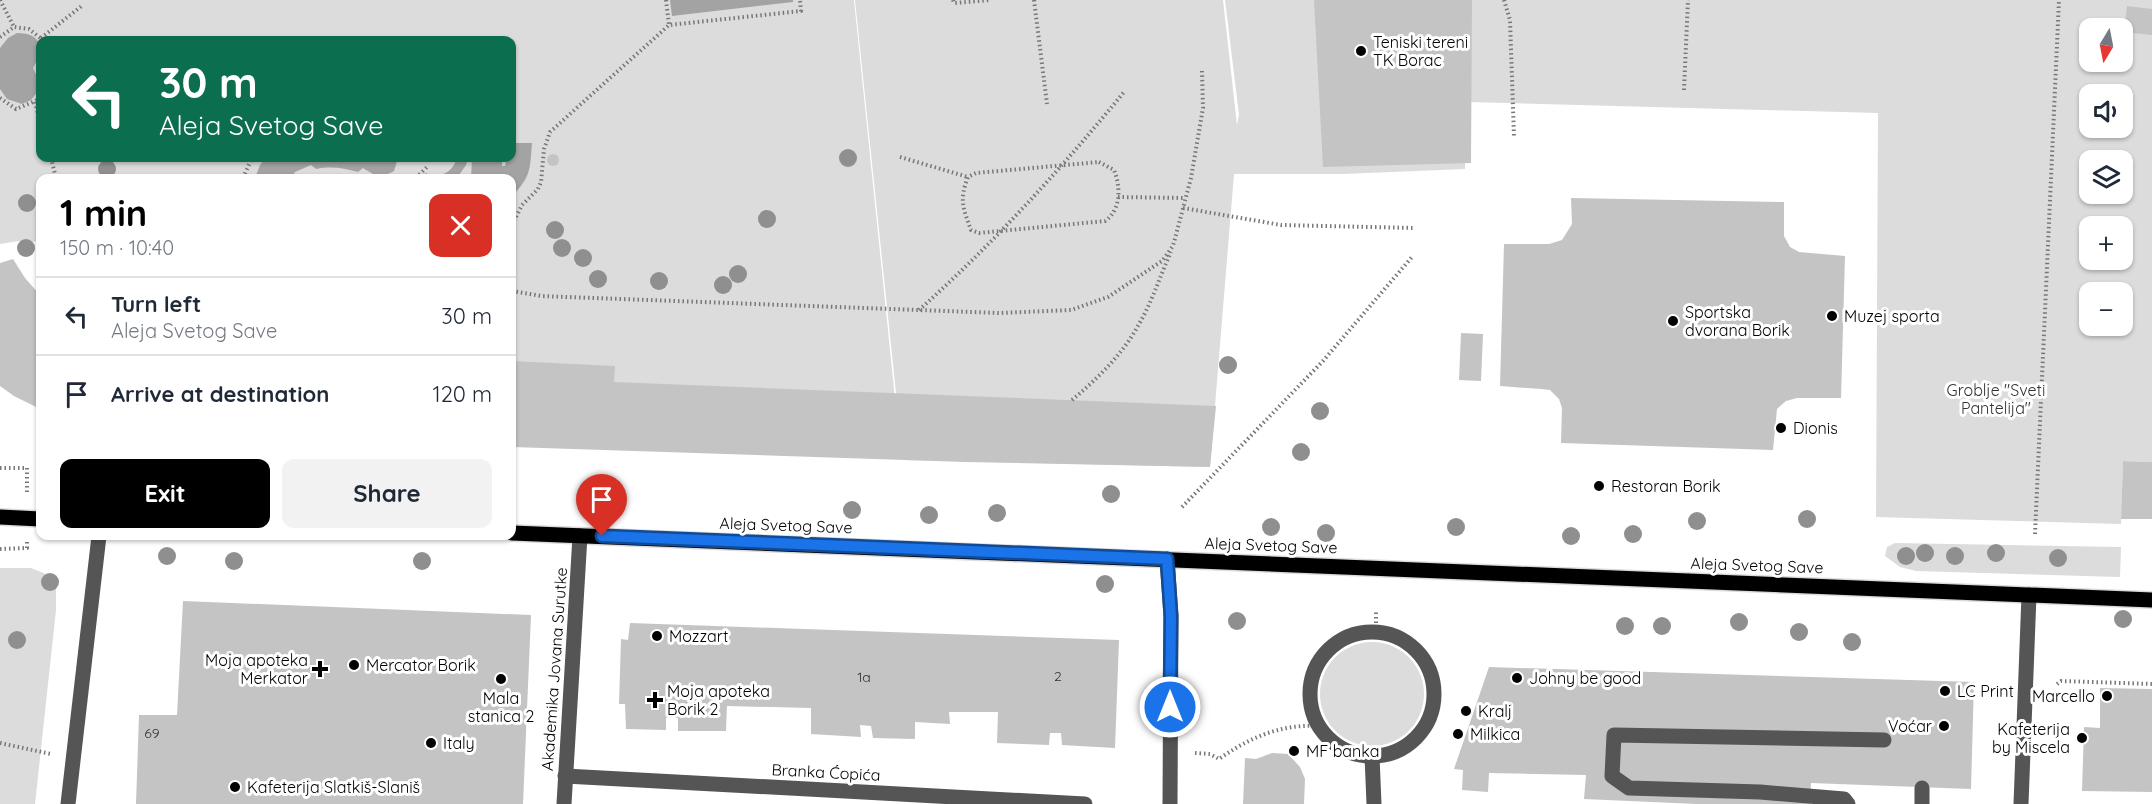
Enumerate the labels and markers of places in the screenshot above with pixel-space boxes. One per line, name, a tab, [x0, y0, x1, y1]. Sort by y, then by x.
place label: Teniski tereni TK Borac	[1373, 32, 1468, 70]
marker: Teniski tereni TK Borac	[1354, 44, 1368, 58]
place label: Sportska dvorana Borik	[1685, 302, 1790, 340]
place label: Muzej sporta	[1844, 306, 1940, 326]
marker: Muzej sporta	[1825, 309, 1839, 323]
marker: Sportska dvorana Borik	[1666, 314, 1680, 328]
place label: Dionis	[1793, 418, 1838, 438]
marker: Dionis	[1774, 421, 1788, 435]
pin	[576, 474, 627, 536]
place label: Restoran Borik	[1611, 476, 1721, 496]
marker: Restoran Borik	[1592, 479, 1606, 493]
place label: Mozzart	[669, 626, 728, 646]
marker: Mozzart	[650, 629, 664, 643]
place label: Moja apoteka Merkator	[205, 650, 308, 688]
place label: Mercator Borik	[366, 655, 476, 675]
marker: Mercator Borik	[347, 658, 361, 672]
marker: Moja apoteka Merkator	[313, 662, 327, 676]
place label: Johny be good	[1529, 668, 1641, 688]
marker: Johny be good	[1510, 671, 1524, 685]
marker: Mala stanica 2	[494, 672, 508, 686]
place label: Moja apoteka Borik 2	[667, 681, 770, 719]
place label: LC Print	[1957, 681, 2014, 701]
marker: LC Print	[1938, 684, 1952, 698]
place label: Marcello	[2032, 686, 2095, 706]
place label: Mala stanica 2	[468, 688, 534, 726]
marker: Marcello	[2100, 689, 2114, 703]
marker: Moja apoteka Borik 2	[648, 693, 662, 707]
place label: Kralj	[1478, 701, 1512, 721]
marker: Kralj	[1459, 704, 1473, 718]
place label: Voćar	[1888, 716, 1932, 736]
marker: Voćar	[1937, 719, 1951, 733]
place label: Kafeterija by Miscela	[1992, 719, 2070, 757]
place label: Milkica	[1470, 724, 1520, 744]
marker: Milkica	[1451, 727, 1465, 741]
marker: Kafeterija by Miscela	[2075, 731, 2089, 745]
place label: Italy	[443, 733, 475, 753]
marker: Italy	[424, 736, 438, 750]
place label: MF banka	[1306, 741, 1380, 761]
marker: MF banka	[1287, 744, 1301, 758]
place label: Kafeterija Slatkiš-Slaniš	[247, 777, 420, 797]
marker: Kafeterija Slatkiš-Slaniš	[228, 780, 242, 794]

